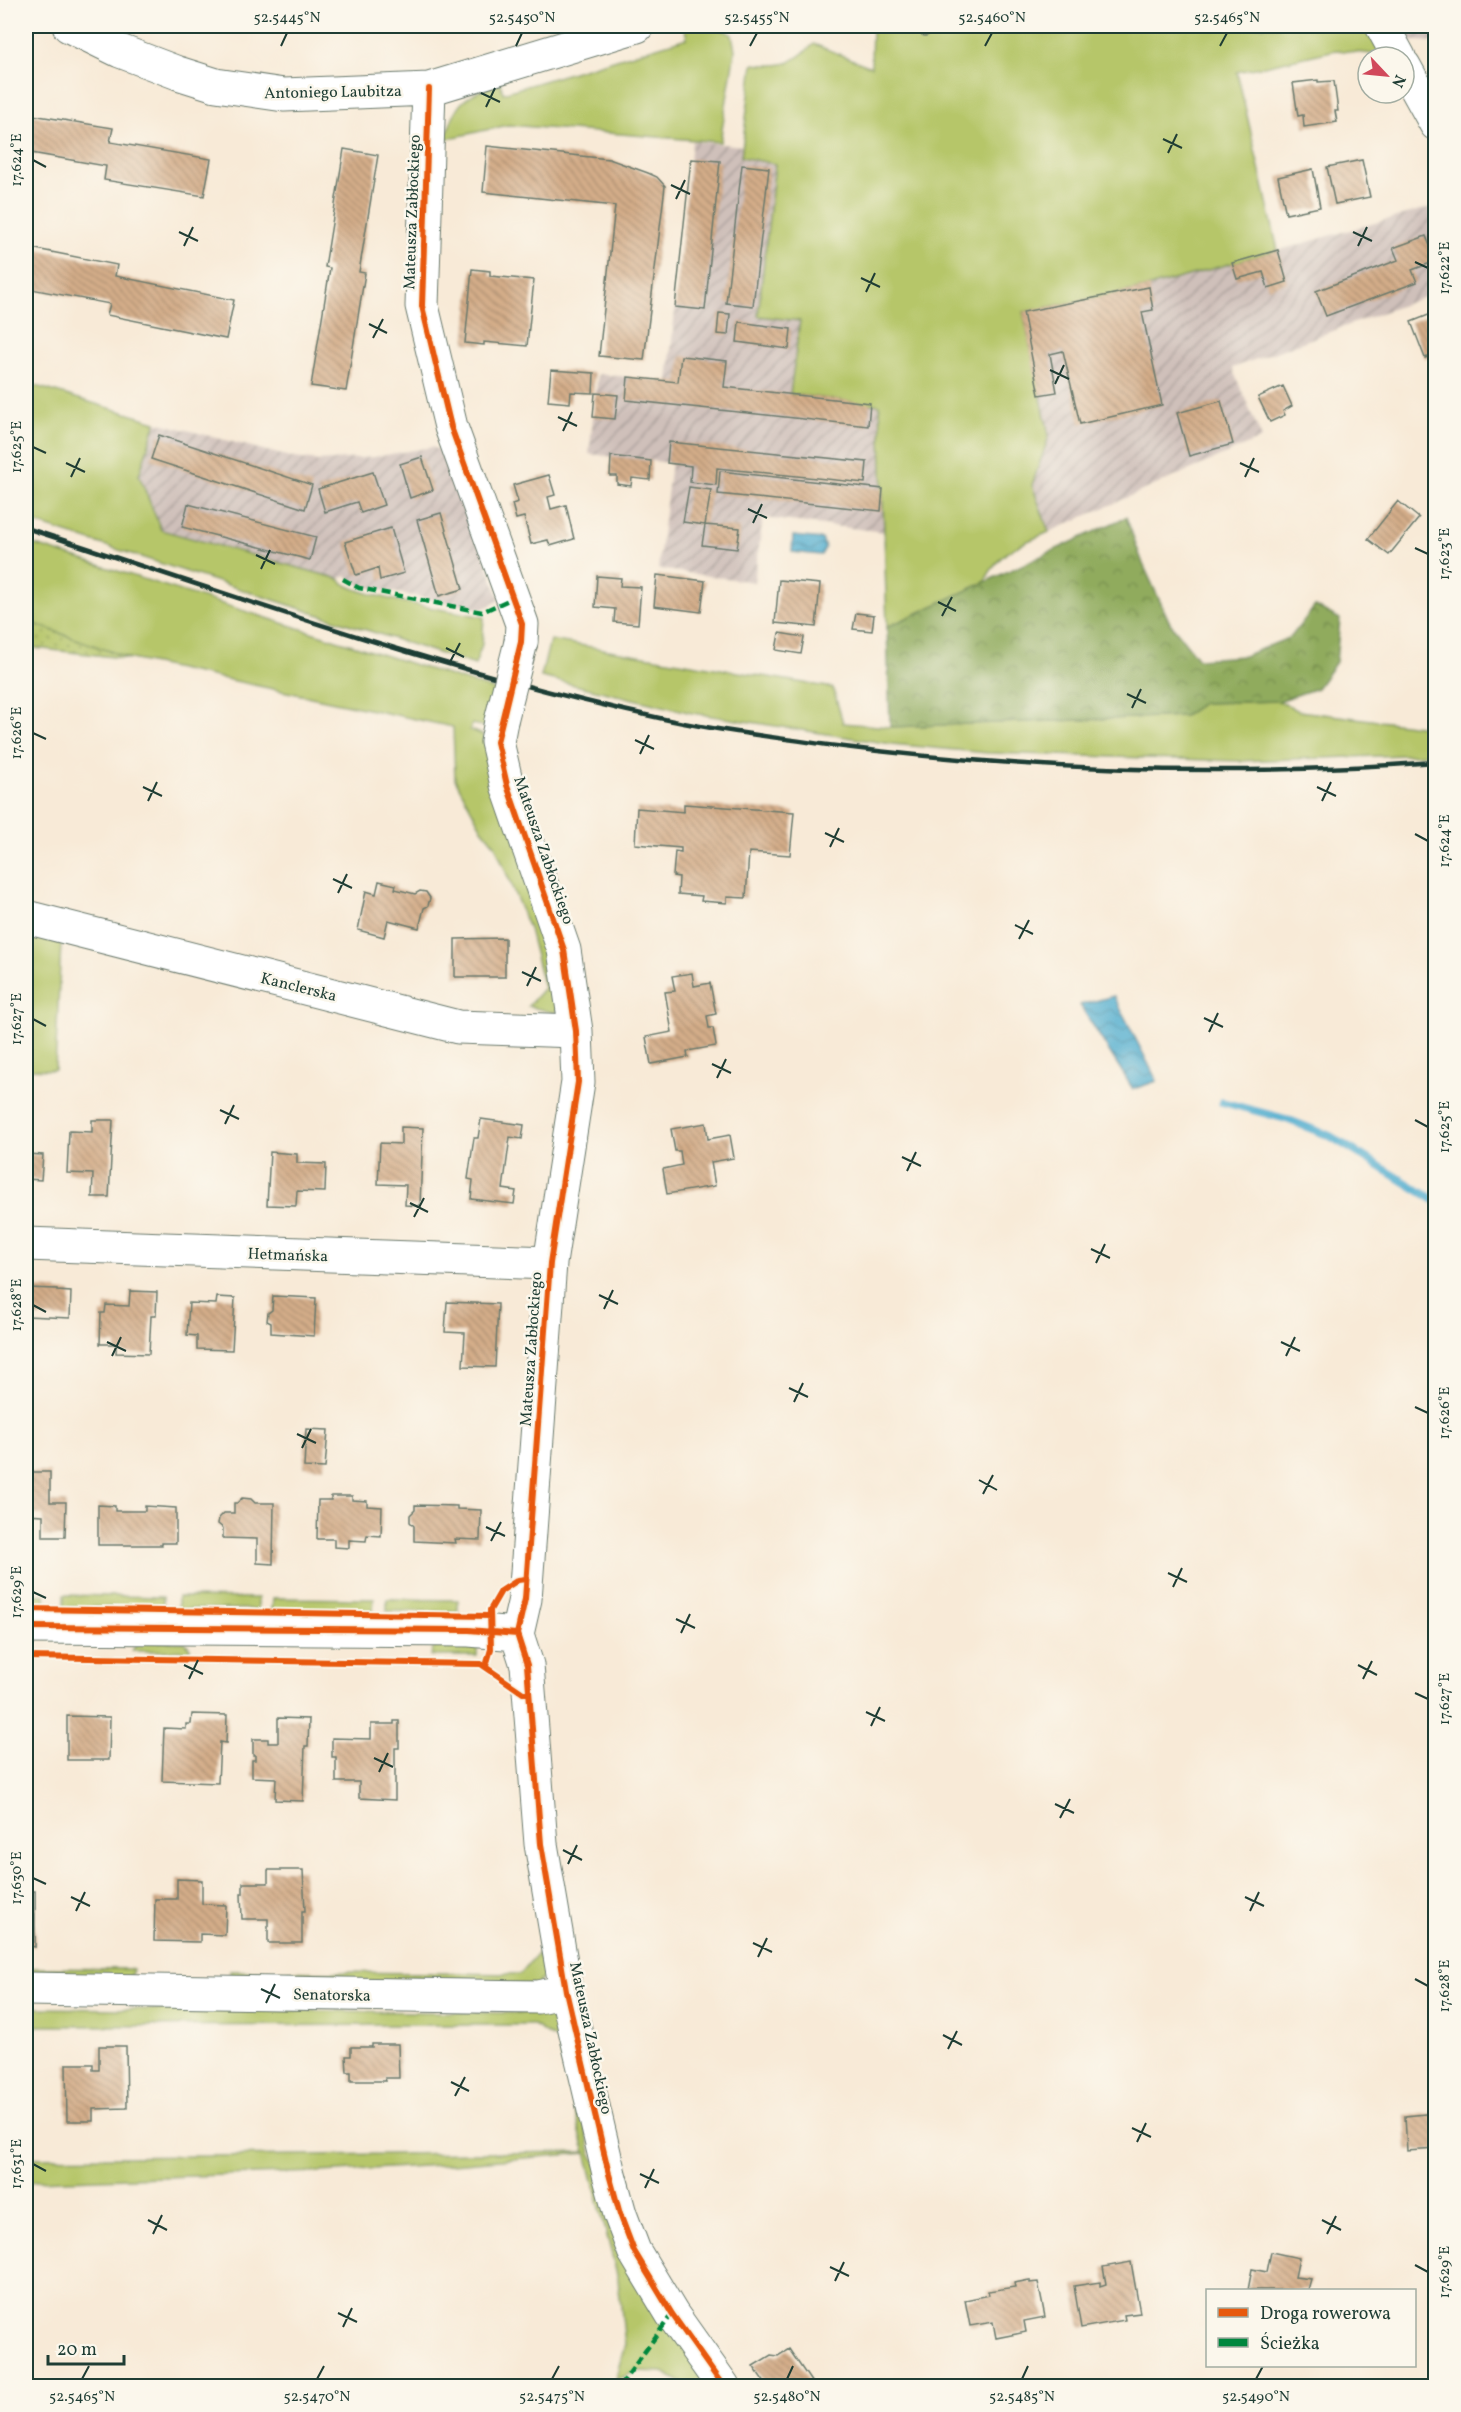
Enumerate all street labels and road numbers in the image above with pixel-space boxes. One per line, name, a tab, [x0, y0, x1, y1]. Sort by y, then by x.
street label: Antoniego Laubitza	[264, 81, 402, 105]
street label: Mateusza Zabłockiego	[399, 134, 427, 290]
street label: Mateusza Zabłockiego	[507, 774, 579, 928]
street label: Kanclerska	[258, 968, 339, 1008]
street label: Hetmańska	[247, 1244, 329, 1268]
street label: Mateusza Zabłockiego	[516, 1271, 548, 1427]
street label: Mateusza Zabłockiego	[563, 1960, 617, 2117]
street label: Senatorska	[293, 1984, 371, 2008]

